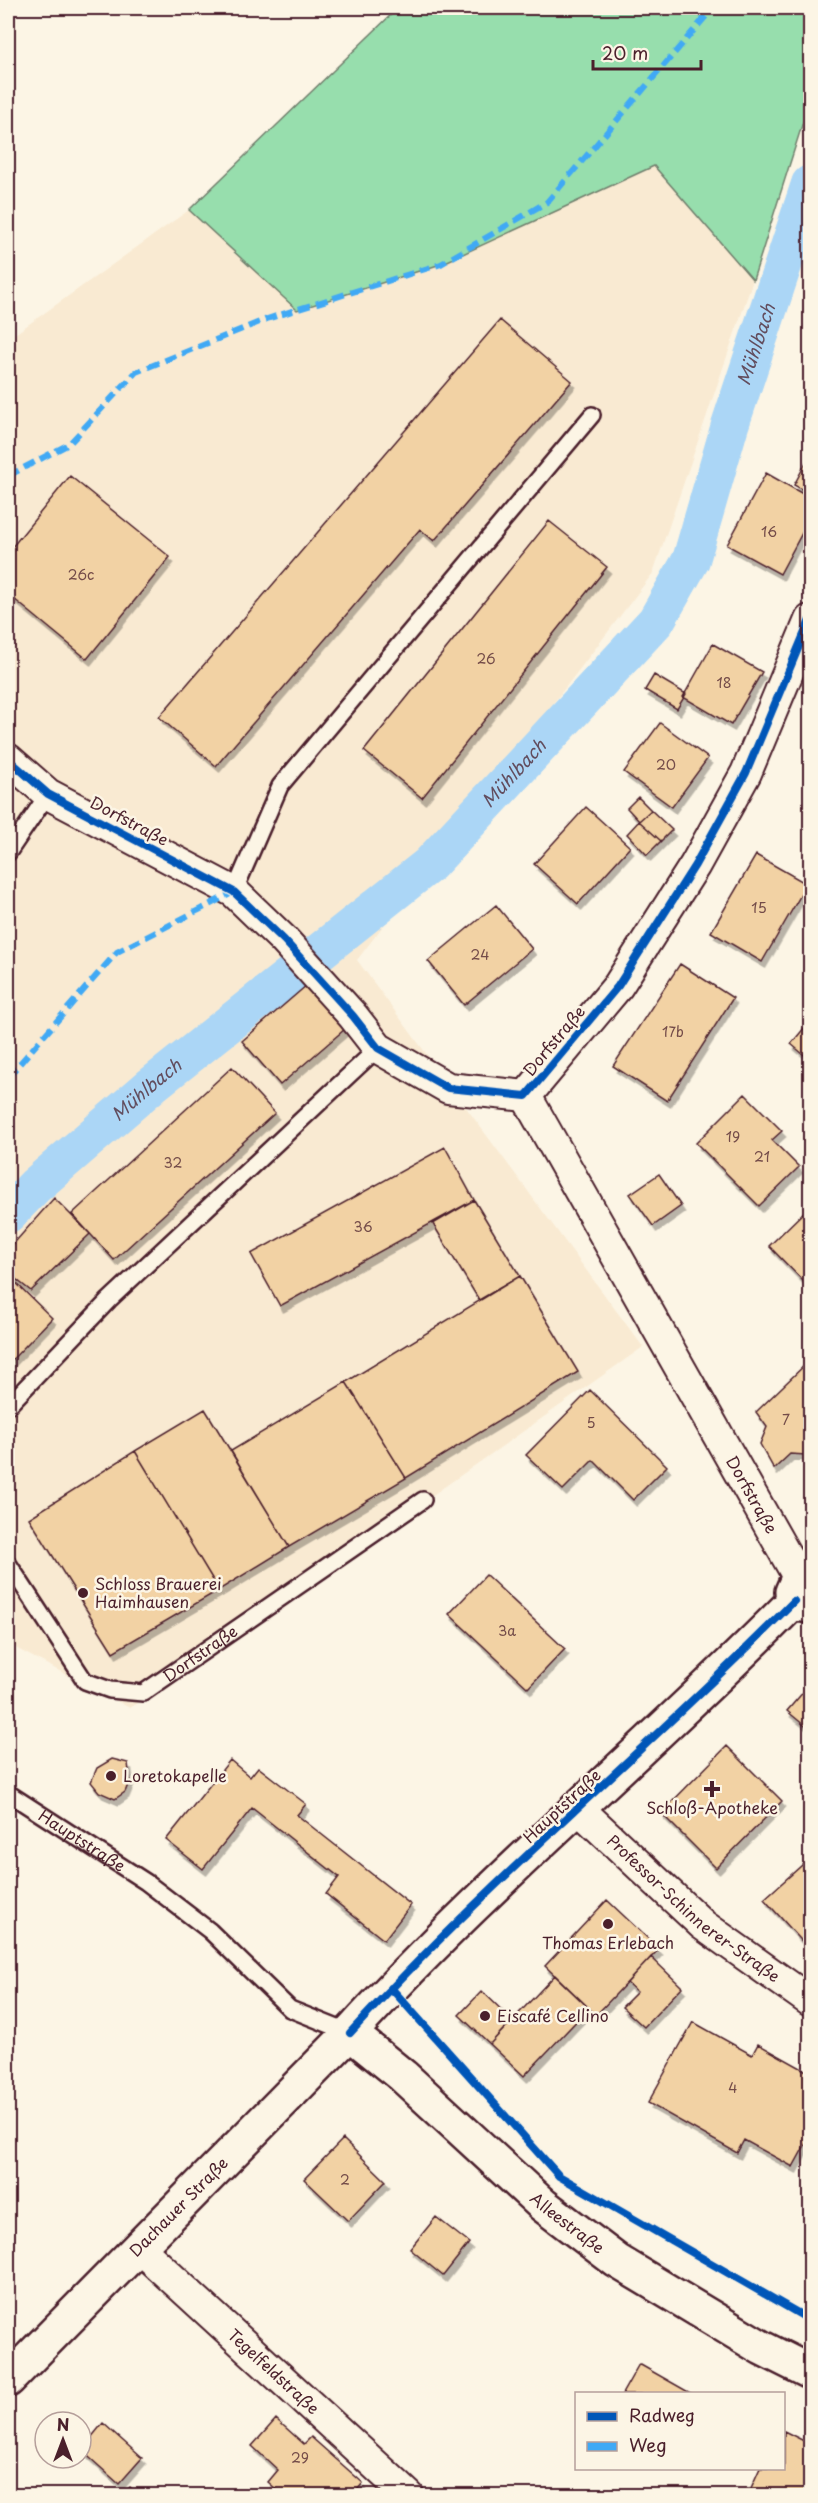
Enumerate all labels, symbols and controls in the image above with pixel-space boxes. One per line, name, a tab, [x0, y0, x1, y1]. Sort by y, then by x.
scale bar	[593, 33, 701, 71]
text: 20 m	[602, 39, 648, 66]
water label: Mühlbach	[729, 299, 782, 388]
house number: 16	[761, 521, 777, 542]
house number: 26c	[68, 564, 94, 585]
house number: 26	[476, 648, 496, 669]
house number: 18	[716, 672, 732, 693]
water label: Mühlbach	[474, 732, 552, 813]
house number: 20	[656, 754, 676, 775]
street label: Dorfstraße	[86, 789, 173, 851]
house number: 15	[751, 897, 767, 918]
house number: 24	[471, 944, 489, 965]
street label: Dorfstraße	[516, 1000, 590, 1081]
house number: 17b	[662, 1021, 684, 1042]
water label: Mühlbach	[105, 1051, 187, 1127]
house number: 19	[726, 1126, 740, 1147]
house number: 21	[754, 1146, 770, 1167]
house number: 32	[164, 1152, 182, 1173]
house number: 36	[353, 1216, 373, 1237]
house number: 7	[782, 1409, 790, 1430]
house number: 5	[586, 1412, 596, 1433]
street label: Dorfstraße	[721, 1451, 784, 1537]
place label: Schloss Brauerei Haimhausen	[95, 1571, 222, 1613]
marker: Schloss Brauerei Haimhausen	[76, 1586, 90, 1600]
street label: Dorfstraße	[157, 1618, 242, 1687]
house number: 3a	[498, 1620, 516, 1641]
place label: Loretokapelle	[123, 1763, 227, 1787]
street label: Hauptstraße	[517, 1763, 606, 1848]
marker: Loretokapelle	[104, 1769, 118, 1783]
marker: Schloß-Apotheke	[705, 1782, 719, 1796]
place label: Schloß-Apotheke	[646, 1795, 778, 1819]
street label: Hauptstraße	[34, 1803, 131, 1877]
street label: Professor-Schinnerer-Straße	[602, 1828, 786, 1987]
marker: Thomas Erlebach	[601, 1917, 615, 1931]
place label: Thomas Erlebach	[542, 1930, 674, 1954]
place label: Eiscafé Cellino	[497, 2003, 609, 2027]
marker: Eiscafé Cellino	[478, 2009, 492, 2023]
house number: 4	[728, 2077, 738, 2098]
street label: Dachauer Straße	[123, 2151, 233, 2262]
house number: 2	[340, 2169, 350, 2190]
street label: Alleestraße	[525, 2186, 610, 2259]
street label: Tegelfeldstraße	[223, 2322, 325, 2419]
legend	[575, 2392, 785, 2470]
text: Radweg	[629, 2401, 695, 2428]
north arrow	[33, 2410, 93, 2470]
text: N	[57, 2412, 69, 2436]
text: Weg	[629, 2431, 667, 2458]
house number: 29	[291, 2447, 309, 2468]

